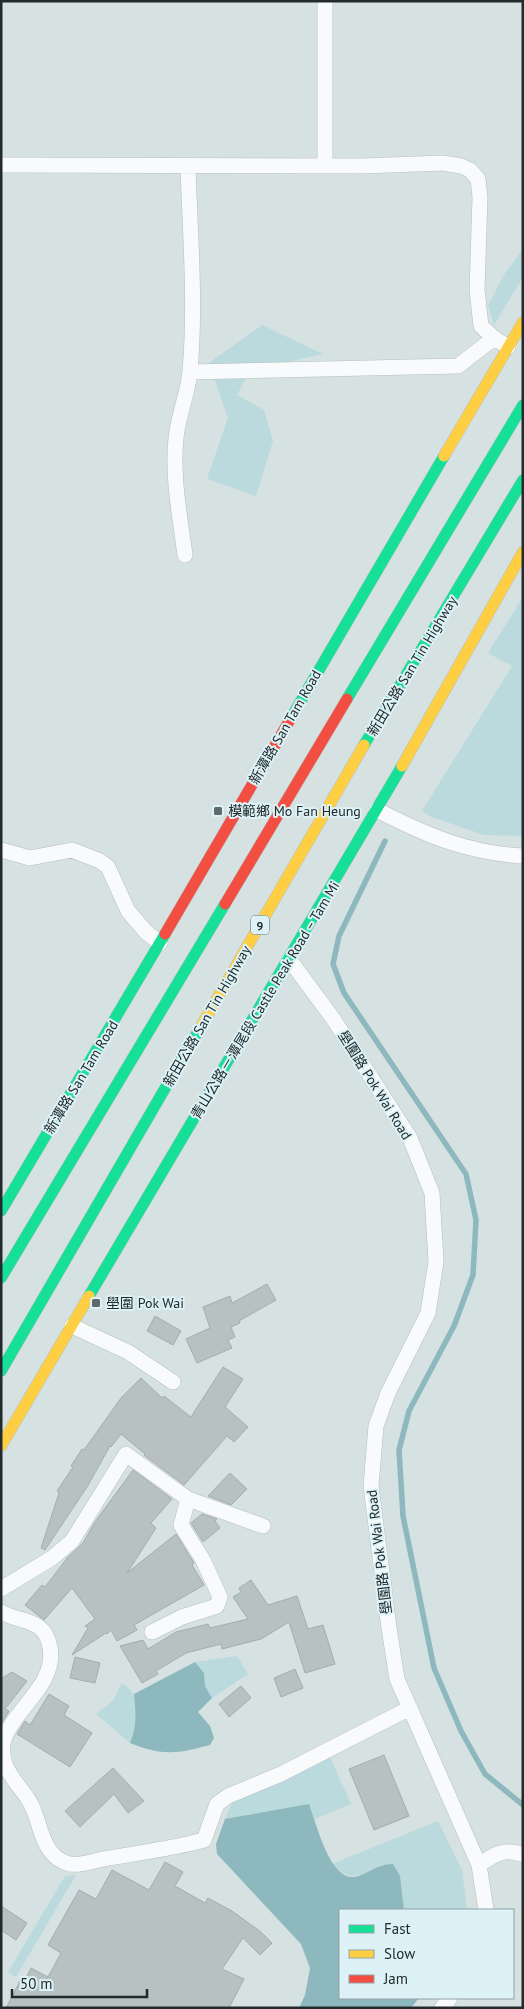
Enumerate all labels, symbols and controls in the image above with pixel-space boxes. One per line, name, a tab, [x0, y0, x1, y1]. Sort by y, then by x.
street label: 新田公路 San Tin Highway	[363, 592, 461, 739]
street label: 新潭路 San Tam Road	[245, 667, 325, 787]
place label: 模範鄉 Mo Fan Heung	[228, 802, 361, 820]
marker: 模範鄉 Mo Fan Heung	[212, 805, 224, 817]
street label: 青山公路－潭尾段 Castle Peak Road – Tam Mi	[187, 878, 343, 1122]
road number: 9	[251, 916, 269, 934]
street label: 新田公路 San Tin Highway	[159, 942, 255, 1090]
street label: 新潭路 San Tam Road	[40, 1017, 122, 1137]
street label: 壆圍路 Pok Wai Road	[334, 1027, 416, 1143]
place label: 壆圍 Pok Wai	[106, 1294, 184, 1312]
marker: 壆圍 Pok Wai	[90, 1297, 102, 1309]
street label: 壆圍路 Pok Wai Road	[362, 1489, 396, 1615]
legend	[339, 1909, 514, 1999]
text: Fast	[384, 1919, 411, 1938]
text: Slow	[384, 1944, 415, 1963]
scale bar	[12, 1966, 148, 1998]
text: Jam	[383, 1969, 408, 1988]
text: 50 m	[20, 1974, 53, 1993]

